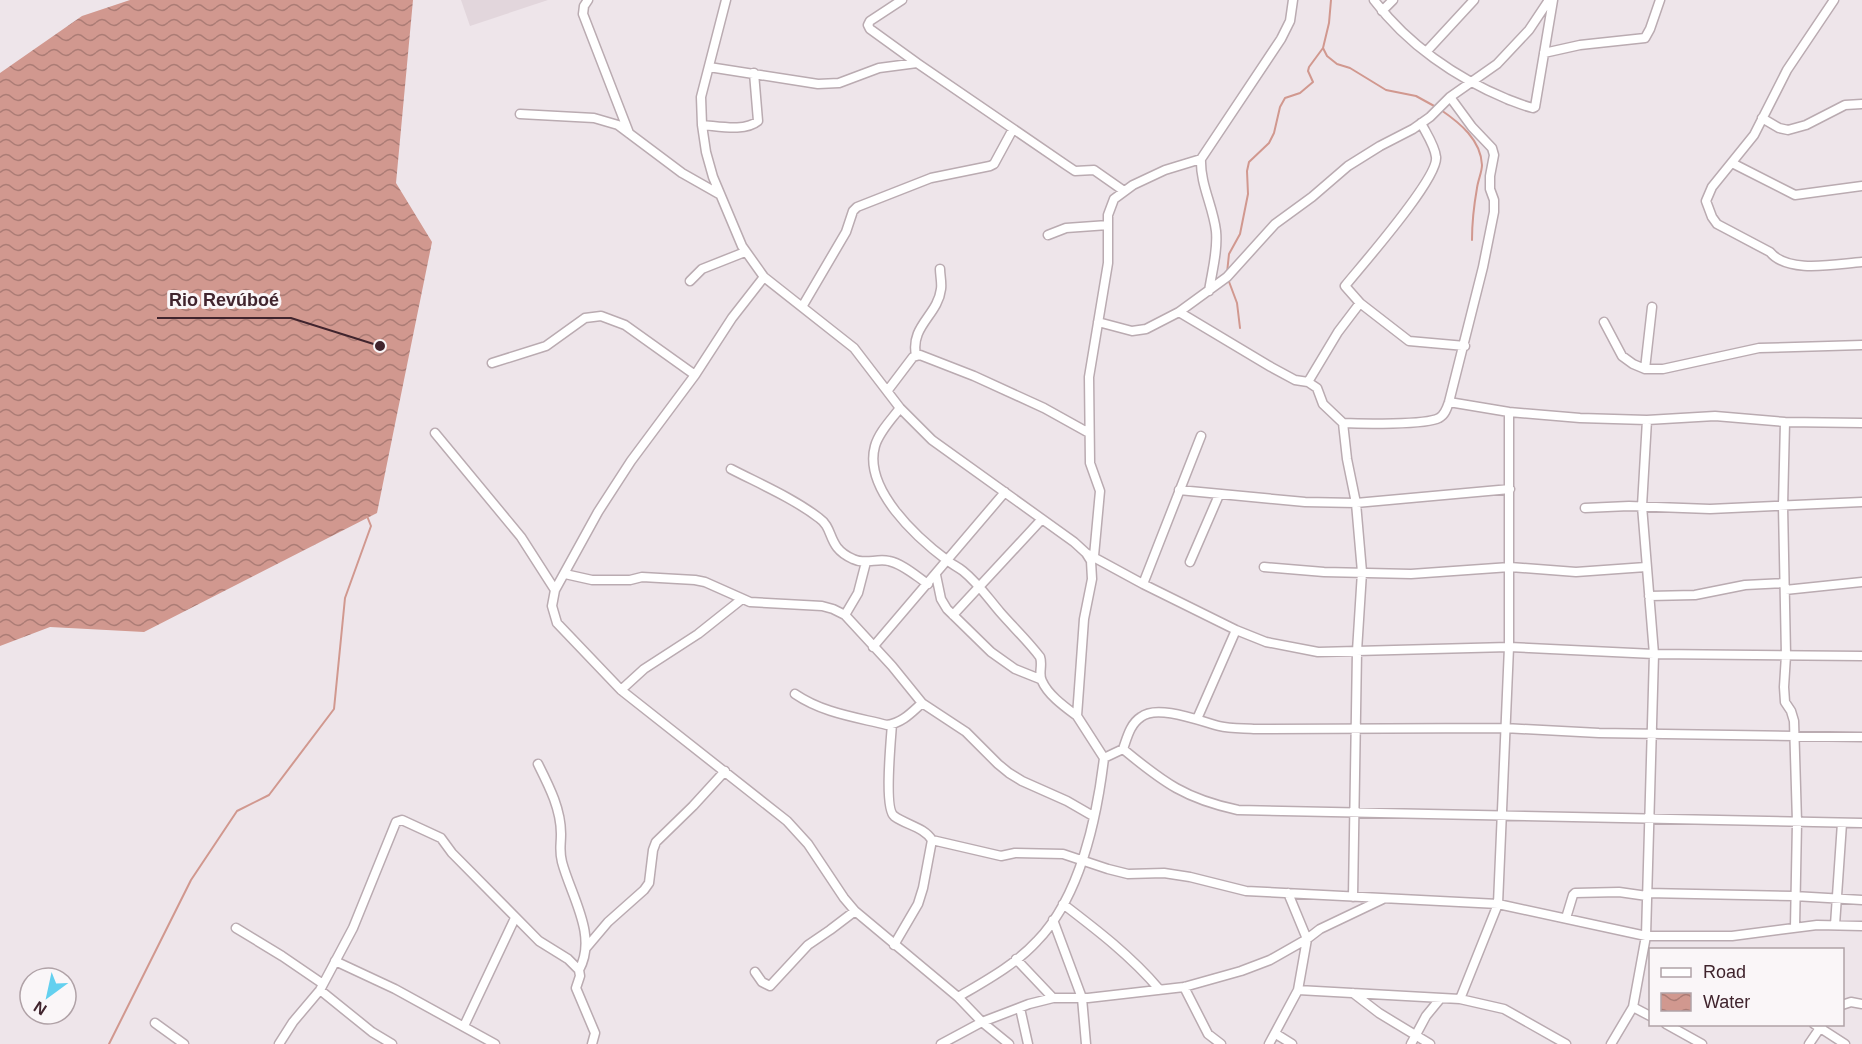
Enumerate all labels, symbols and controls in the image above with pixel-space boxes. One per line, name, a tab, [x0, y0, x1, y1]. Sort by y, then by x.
callout: Rio Revúboé	[157, 282, 291, 318]
text: Rio Revúboé	[169, 290, 279, 310]
legend	[1649, 948, 1844, 1026]
text: Road	[1703, 962, 1746, 982]
north arrow	[18, 966, 78, 1026]
text: Water	[1703, 992, 1750, 1012]
text: N	[31, 998, 50, 1018]

